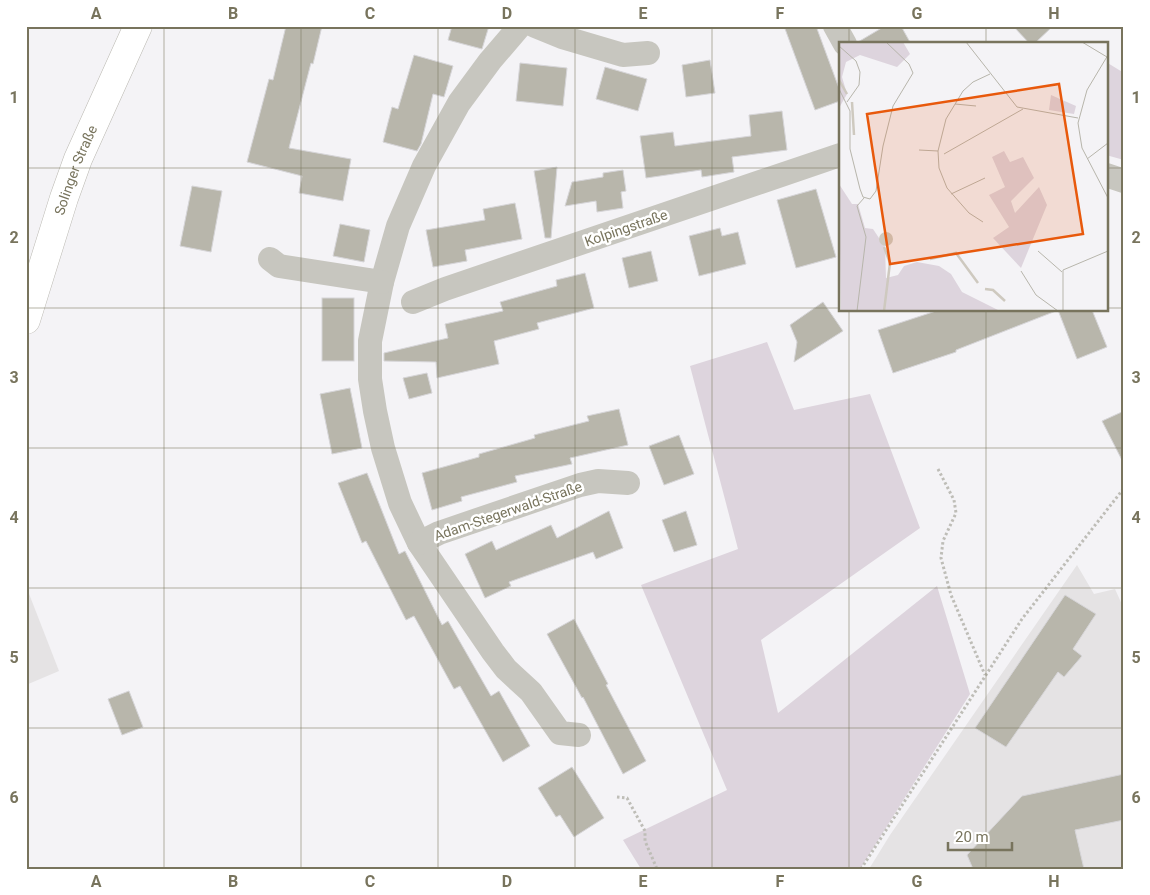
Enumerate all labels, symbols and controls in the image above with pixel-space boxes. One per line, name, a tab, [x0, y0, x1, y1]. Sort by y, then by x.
text: A	[91, 4, 102, 23]
text: B	[228, 4, 238, 23]
text: C	[365, 4, 375, 23]
text: D	[502, 4, 512, 23]
text: E	[639, 4, 648, 23]
text: F	[776, 4, 785, 23]
text: G	[912, 4, 923, 23]
text: H	[1048, 4, 1060, 23]
inset map	[839, 42, 1108, 311]
text: 1	[9, 88, 19, 107]
text: 1	[1131, 88, 1141, 107]
street label: Solinger Straße	[51, 123, 100, 217]
street label: Kolpingstraße	[583, 206, 669, 250]
text: 2	[9, 228, 19, 247]
text: 2	[1131, 228, 1141, 247]
text: 3	[9, 368, 19, 387]
text: 3	[1131, 368, 1141, 387]
street label: Adam-Stegerwald-Straße	[432, 478, 584, 544]
text: 4	[9, 508, 19, 527]
text: 4	[1131, 508, 1141, 527]
text: 5	[9, 648, 19, 667]
text: 5	[1131, 648, 1141, 667]
text: 6	[9, 788, 19, 807]
text: 6	[1131, 788, 1141, 807]
scale bar	[948, 820, 1011, 852]
text: 20 m	[955, 828, 989, 846]
text: A	[91, 872, 102, 891]
text: B	[228, 872, 238, 891]
text: C	[365, 872, 375, 891]
text: D	[502, 872, 512, 891]
text: E	[639, 872, 648, 891]
text: F	[776, 872, 785, 891]
text: G	[912, 872, 923, 891]
text: H	[1048, 872, 1060, 891]

